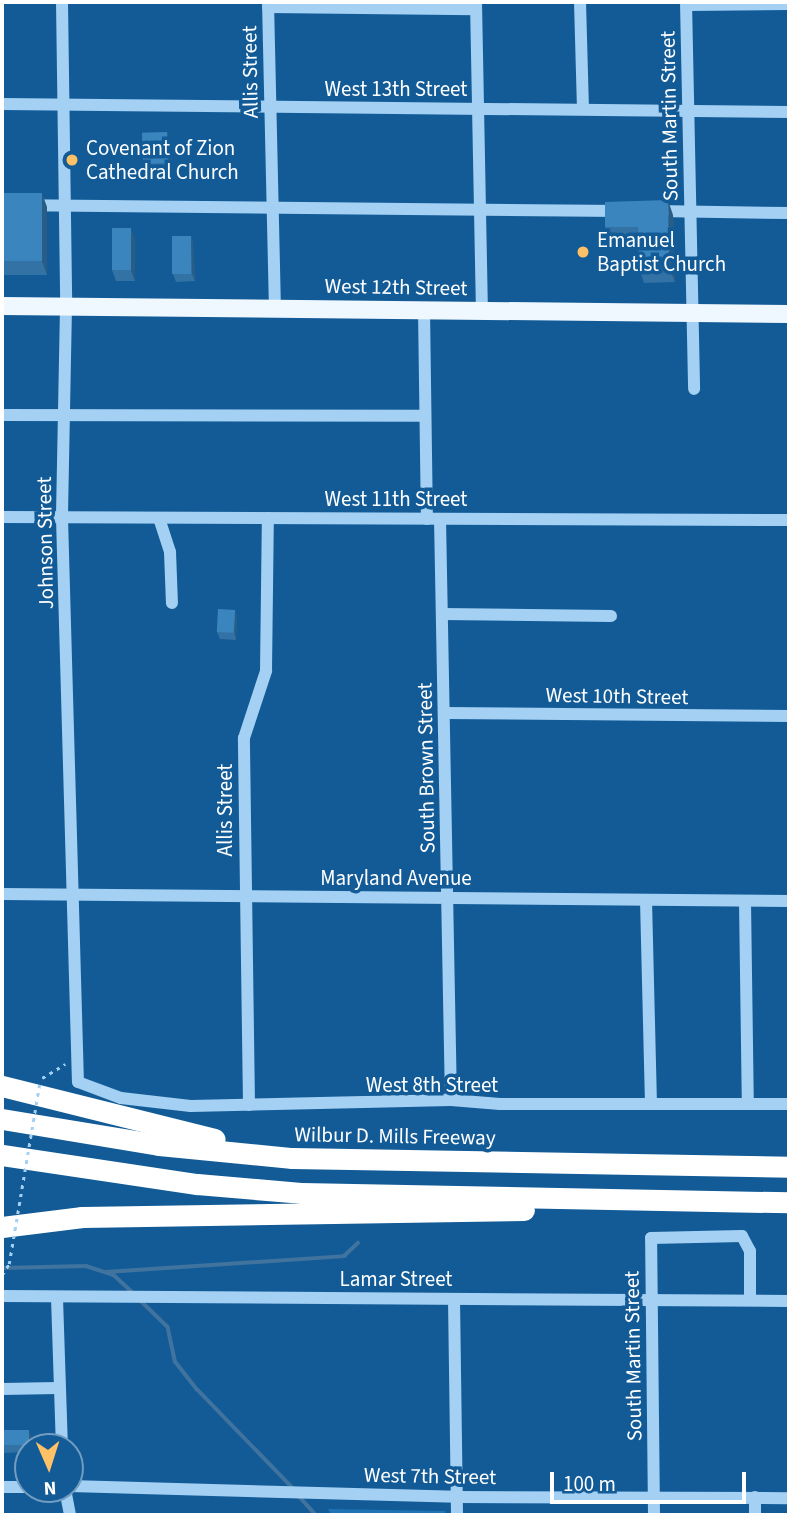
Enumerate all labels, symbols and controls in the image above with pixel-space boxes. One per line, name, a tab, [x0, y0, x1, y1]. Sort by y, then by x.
street label: Allis Street	[237, 25, 263, 119]
street label: South Martin Street	[655, 31, 683, 201]
street label: West 13th Street	[325, 76, 467, 102]
place label: Covenant of Zion Cathedral Church	[86, 135, 239, 185]
marker: Covenant of Zion Cathedral Church	[64, 152, 80, 168]
place label: Emanuel Baptist Church	[597, 227, 726, 277]
marker: Emanuel Baptist Church	[575, 244, 591, 260]
street label: West 12th Street	[324, 273, 468, 301]
street label: Johnson Street	[31, 476, 59, 610]
street label: West 11th Street	[325, 486, 467, 512]
street label: South Brown Street	[412, 682, 440, 854]
street label: West 10th Street	[545, 682, 689, 710]
street label: Allis Street	[212, 764, 238, 856]
street label: Maryland Avenue	[320, 865, 472, 891]
street label: West 8th Street	[366, 1072, 498, 1098]
street label: Wilbur D. Mills Freeway	[294, 1122, 496, 1150]
street label: Lamar Street	[340, 1266, 452, 1292]
street label: South Martin Street	[619, 1271, 647, 1441]
north arrow	[14, 1433, 84, 1503]
scale bar	[553, 1458, 749, 1502]
street label: West 7th Street	[364, 1462, 496, 1490]
text: 100 m	[563, 1469, 616, 1499]
text: N	[43, 1474, 57, 1501]

